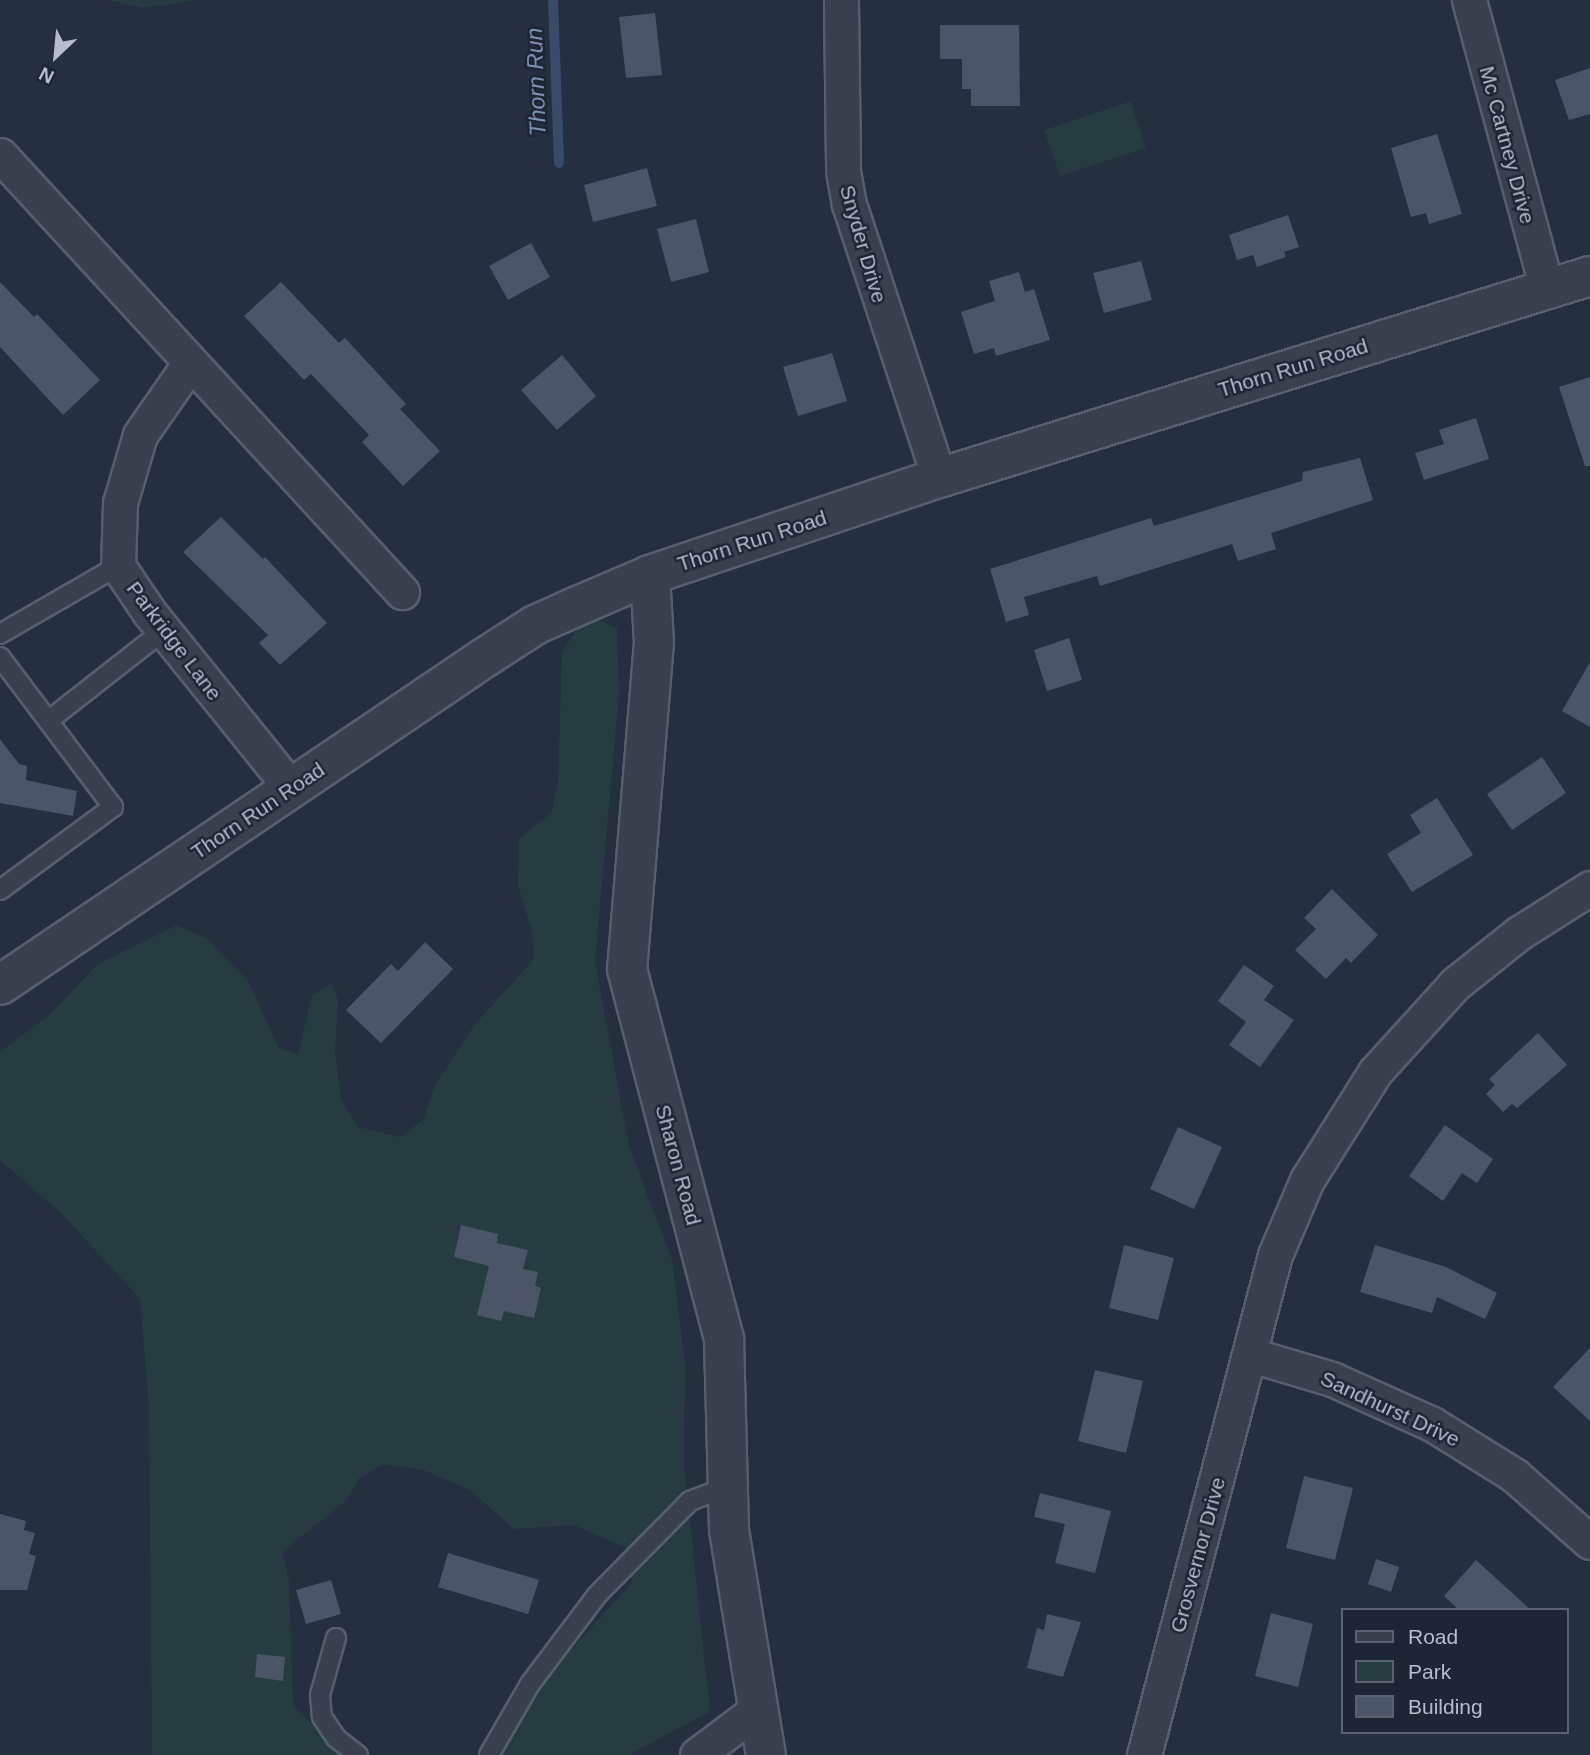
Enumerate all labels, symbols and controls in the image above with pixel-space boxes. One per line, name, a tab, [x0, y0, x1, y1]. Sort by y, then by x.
north arrow	[21, 21, 91, 91]
water label: Thorn Run	[520, 27, 552, 137]
text: N	[36, 63, 57, 88]
street label: Mc Cartney Drive	[1474, 63, 1540, 227]
street label: Snyder Drive	[834, 182, 892, 306]
street label: Thorn Run Road	[1215, 333, 1371, 403]
street label: Thorn Run Road	[674, 505, 830, 577]
street label: Parkridge Lane	[121, 577, 227, 705]
street label: Thorn Run Road	[187, 757, 329, 865]
street label: Sharon Road	[650, 1102, 706, 1228]
street label: Sandhurst Drive	[1316, 1366, 1464, 1452]
street label: Grosvernor Drive	[1165, 1475, 1231, 1635]
legend	[1342, 1608, 1569, 1734]
text: Road	[1408, 1625, 1458, 1648]
text: Park	[1408, 1660, 1451, 1683]
text: Building	[1408, 1695, 1483, 1718]

